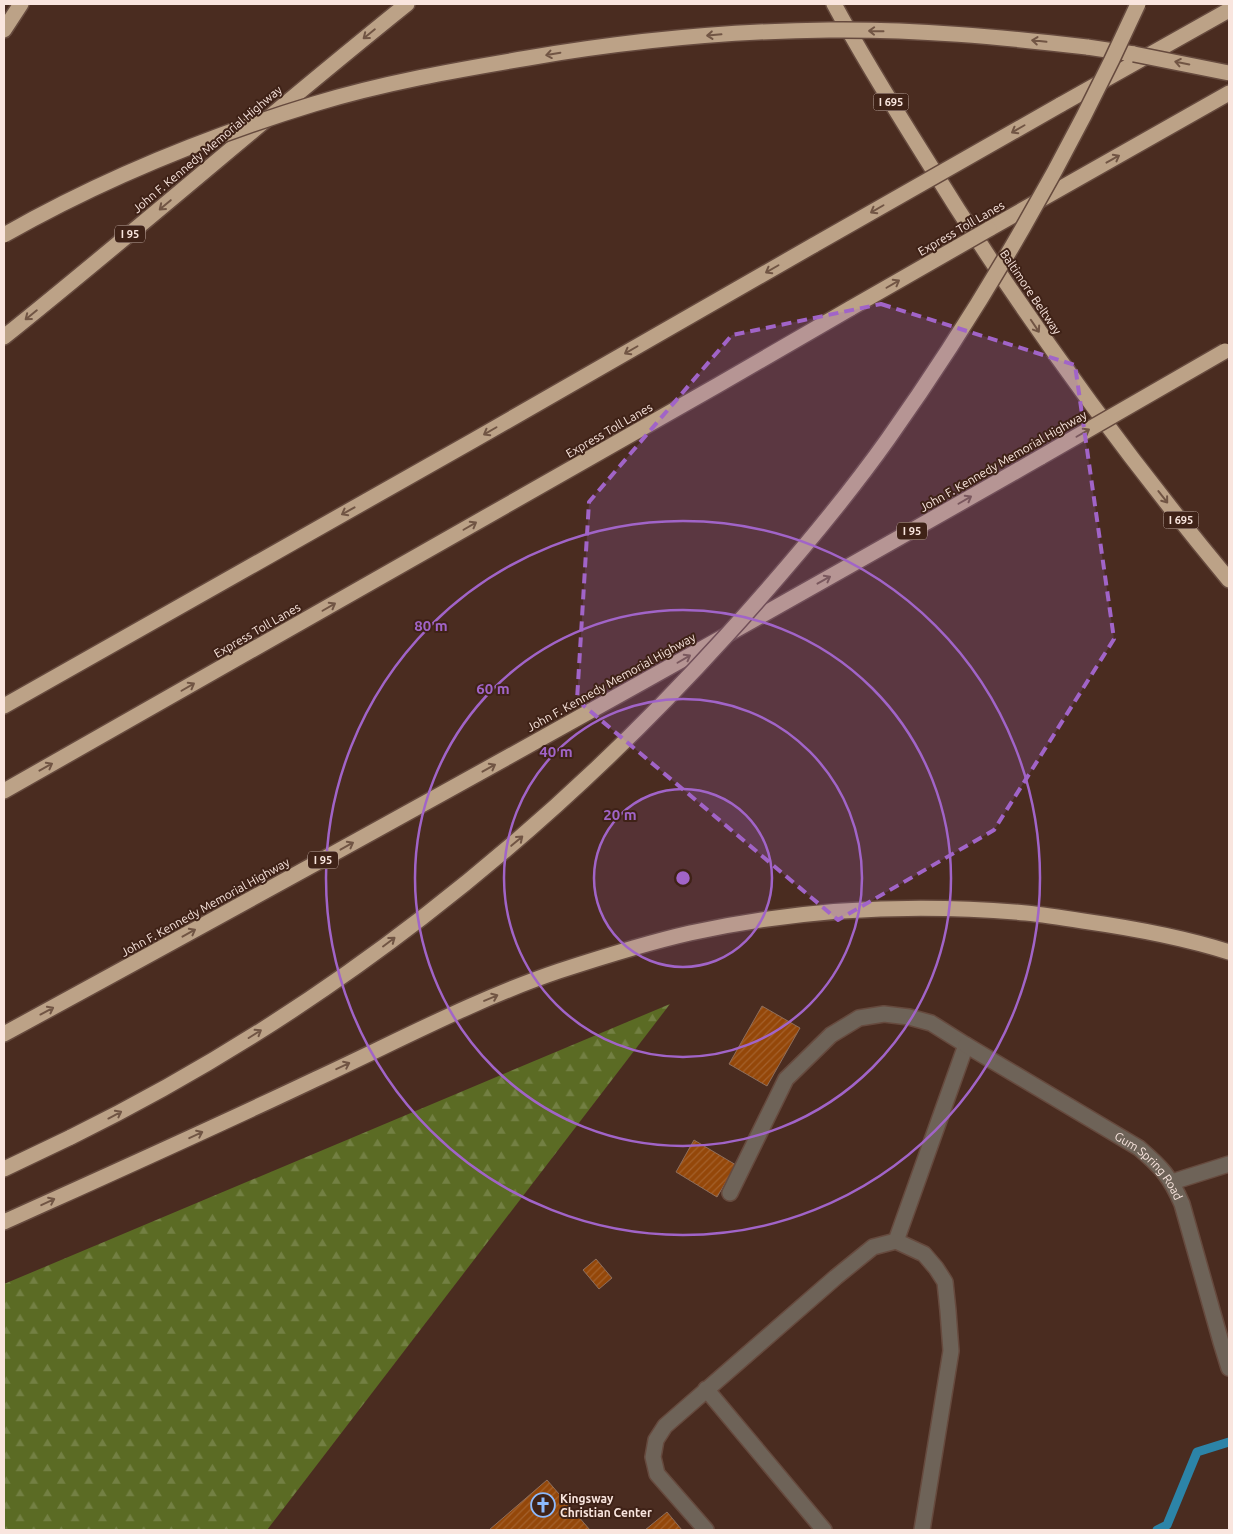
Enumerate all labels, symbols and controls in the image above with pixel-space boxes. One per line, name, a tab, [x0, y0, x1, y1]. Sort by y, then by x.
one-way arrow	[869, 26, 885, 36]
one-way arrow	[363, 29, 376, 40]
one-way arrow	[706, 31, 722, 40]
one-way arrow	[1031, 37, 1047, 46]
one-way arrow	[545, 49, 561, 59]
one-way arrow	[1174, 58, 1190, 67]
street label: John F. Kennedy Memorial Highway	[130, 83, 284, 215]
road number: I 695	[874, 94, 908, 110]
one-way arrow	[1011, 125, 1026, 135]
one-way arrow	[1105, 154, 1119, 164]
street label: Express Toll Lanes	[916, 198, 1006, 258]
one-way arrow	[159, 199, 172, 210]
one-way arrow	[870, 205, 884, 215]
road number: I 95	[115, 225, 145, 242]
street label: Baltimore Beltway	[998, 247, 1064, 337]
one-way arrow	[765, 265, 780, 275]
one-way arrow	[886, 279, 901, 289]
one-way arrow	[25, 310, 38, 321]
one-way arrow	[1030, 319, 1040, 333]
one-way arrow	[624, 346, 639, 355]
street label: Express Toll Lanes	[564, 400, 654, 460]
street label: John F. Kennedy Memorial Highway	[917, 408, 1089, 514]
one-way arrow	[483, 426, 498, 436]
one-way arrow	[1076, 427, 1090, 437]
one-way arrow	[1157, 491, 1168, 504]
one-way arrow	[958, 495, 972, 505]
one-way arrow	[342, 506, 356, 516]
road number: I 695	[1164, 512, 1198, 528]
one-way arrow	[463, 521, 477, 531]
road number: I 95	[897, 522, 927, 540]
one-way arrow	[816, 575, 831, 584]
street label: Express Toll Lanes	[212, 600, 302, 660]
one-way arrow	[321, 601, 336, 611]
text: 80 m	[414, 617, 448, 634]
street label: John F. Kennedy Memorial Highway	[524, 630, 698, 734]
one-way arrow	[676, 654, 691, 664]
text: 60 m	[476, 680, 510, 697]
one-way arrow	[180, 682, 195, 692]
text: 40 m	[539, 743, 573, 760]
one-way arrow	[39, 762, 54, 772]
one-way arrow	[482, 763, 497, 773]
text: 20 m	[603, 806, 637, 823]
one-way arrow	[510, 835, 523, 847]
one-way arrow	[340, 841, 354, 851]
road number: I 95	[308, 852, 338, 868]
street label: John F. Kennedy Memorial Highway	[118, 855, 292, 959]
centre of rings	[674, 869, 692, 887]
one-way arrow	[182, 928, 197, 938]
one-way arrow	[382, 937, 396, 947]
one-way arrow	[483, 993, 498, 1003]
one-way arrow	[39, 1006, 54, 1016]
one-way arrow	[248, 1028, 262, 1038]
one-way arrow	[336, 1061, 351, 1071]
one-way arrow	[107, 1110, 122, 1120]
one-way arrow	[188, 1129, 203, 1139]
street label: Gum Spring Road	[1113, 1129, 1186, 1202]
one-way arrow	[40, 1197, 55, 1206]
church icon: Kingsway Christian Center	[530, 1492, 556, 1518]
place label: Kingsway Christian Center	[560, 1492, 652, 1519]

